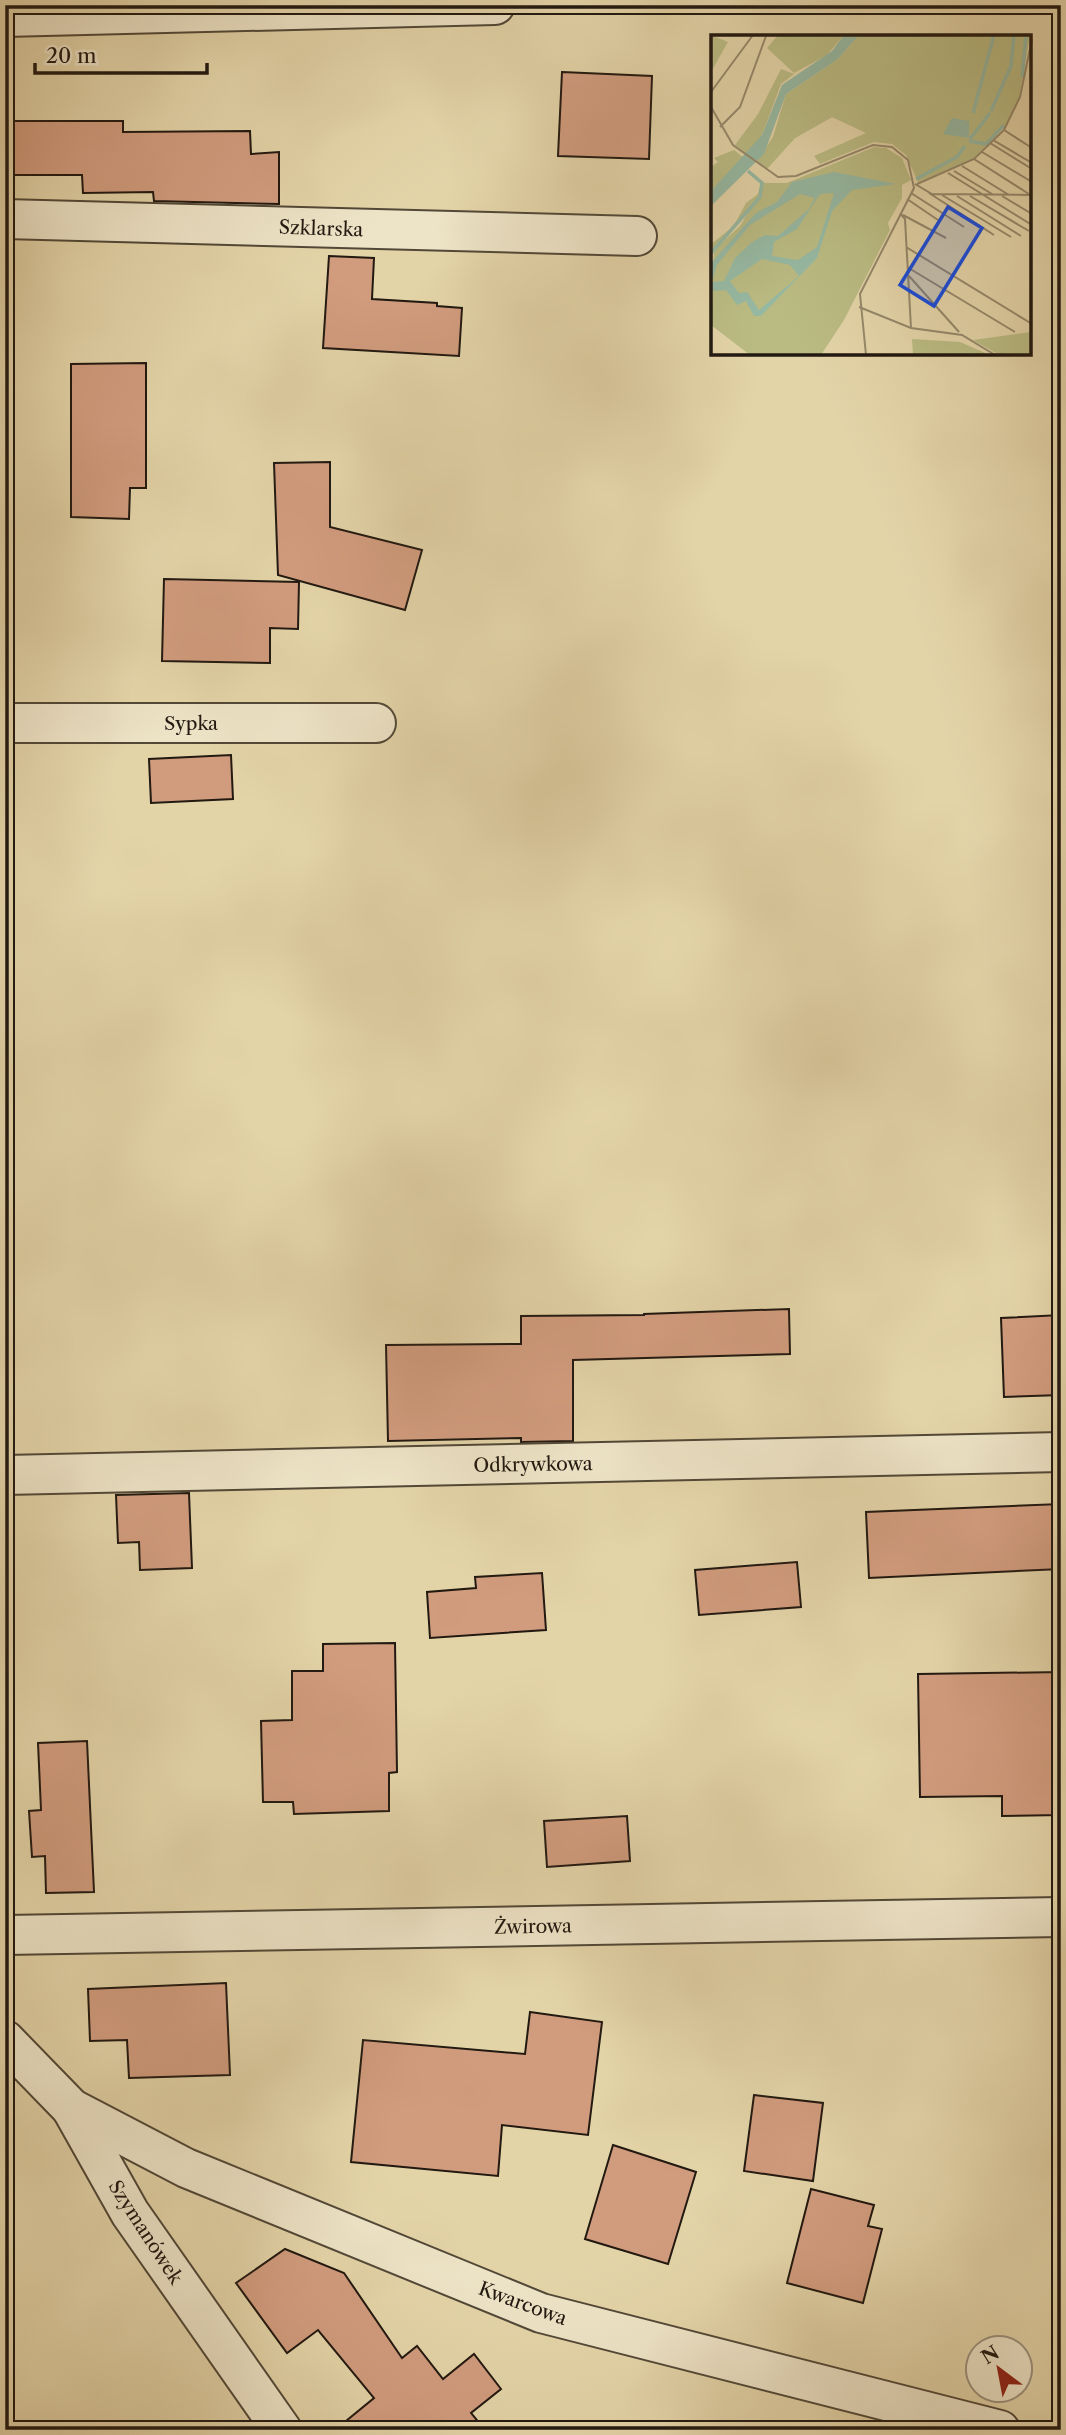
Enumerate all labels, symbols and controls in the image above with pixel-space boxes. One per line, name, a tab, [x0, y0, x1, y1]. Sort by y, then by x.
scale bar	[35, 32, 206, 76]
inset map	[711, 35, 1031, 355]
text: 20 m	[46, 43, 97, 68]
street label: Szklarska	[278, 216, 364, 241]
street label: Sypka	[164, 712, 218, 735]
street label: Odkrywkowa	[473, 1452, 593, 1477]
street label: Żwirowa	[494, 1914, 572, 1939]
street label: Szymanówek	[103, 2176, 188, 2289]
street label: Kwarcowa	[476, 2277, 570, 2330]
north arrow	[964, 2334, 1034, 2404]
text: N	[977, 2341, 1003, 2369]

